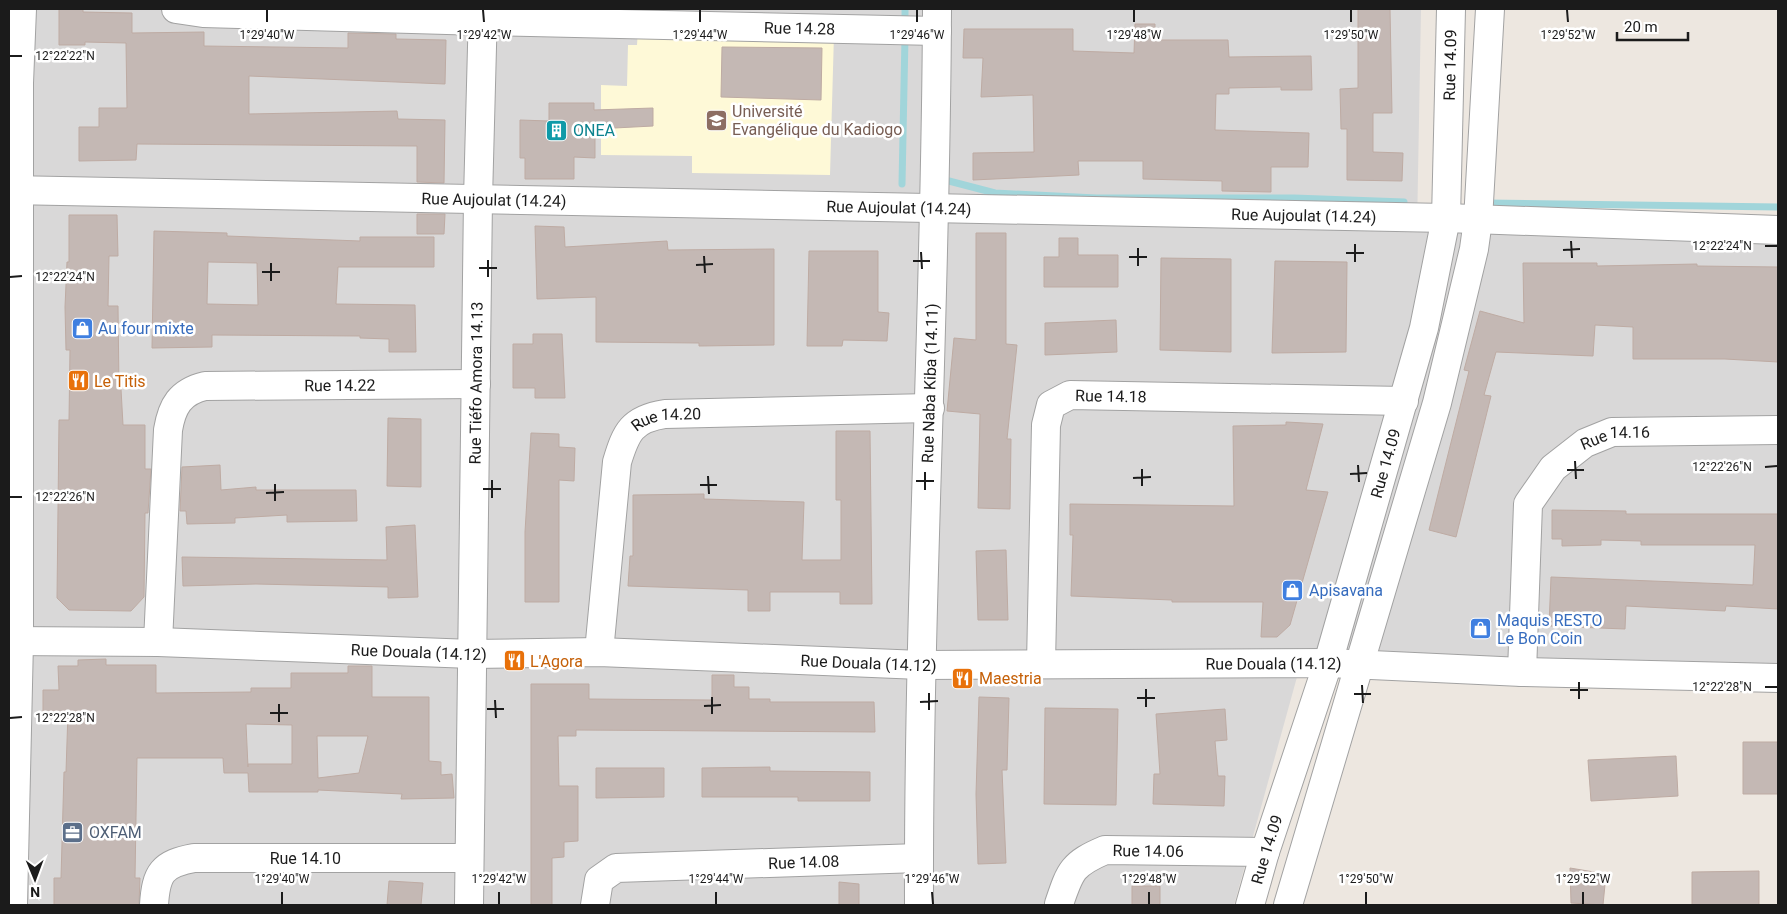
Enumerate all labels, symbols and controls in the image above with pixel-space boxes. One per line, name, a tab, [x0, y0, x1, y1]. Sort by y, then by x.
scale bar	[1617, 10, 1688, 42]
street label: Rue 14.28	[764, 18, 835, 38]
text: 20 m	[1624, 18, 1658, 36]
text: 1°29'40"W	[240, 28, 295, 42]
text: 1°29'42"W	[457, 28, 512, 42]
text: 1°29'44"W	[673, 28, 728, 42]
text: 1°29'46"W	[890, 28, 945, 42]
text: 1°29'48"W	[1107, 28, 1162, 42]
text: 1°29'50"W	[1324, 28, 1379, 42]
text: 1°29'52"W	[1541, 28, 1596, 42]
street label: Rue 14.09	[1439, 29, 1460, 101]
text: 12°22'22"N	[35, 49, 95, 63]
place label: Université Evangélique du Kadiogo	[732, 102, 902, 139]
school or university icon: Université Evangélique du Kadiogo	[704, 108, 728, 132]
building icon: ONEA	[545, 118, 569, 142]
place label: ONEA	[573, 121, 616, 140]
street label: Rue Aujoulat (14.24)	[421, 189, 567, 210]
street label: Rue Aujoulat (14.24)	[826, 196, 972, 218]
street label: Rue Aujoulat (14.24)	[1231, 204, 1377, 226]
text: 12°22'24"N	[1692, 239, 1752, 253]
text: 12°22'24"N	[35, 270, 95, 284]
street label: Rue Tiéfo Amora 14.13	[465, 301, 486, 465]
street label: Rue Naba Kiba (14.11)	[918, 303, 941, 463]
shop icon: Au four mixte	[70, 316, 94, 340]
place label: Au four mixte	[98, 319, 194, 338]
restaurant icon: Le Titis	[66, 369, 90, 393]
place label: Le Titis	[94, 372, 146, 391]
street label: Rue 14.22	[304, 375, 376, 395]
street label: Rue 14.18	[1075, 386, 1147, 406]
street label: Rue 14.20	[627, 404, 701, 435]
street label: Rue 14.16	[1578, 422, 1650, 453]
street label: Rue 14.09	[1366, 426, 1404, 500]
text: 12°22'26"N	[1692, 460, 1752, 474]
text: 12°22'26"N	[35, 490, 95, 504]
shop icon: Apisavana	[1281, 578, 1305, 602]
place label: Apisavana	[1309, 581, 1383, 600]
place label: Maquis RESTO Le Bon Coin	[1497, 611, 1603, 648]
shop icon: Maquis RESTO Le Bon Coin	[1469, 617, 1493, 641]
street label: Rue Douala (14.12)	[350, 640, 487, 664]
restaurant icon: L'Agora	[502, 649, 526, 673]
street label: Rue Douala (14.12)	[800, 651, 937, 675]
place label: L'Agora	[530, 652, 583, 671]
street label: Rue Douala (14.12)	[1205, 653, 1342, 673]
restaurant icon: Maestria	[951, 666, 975, 690]
place label: Maestria	[979, 669, 1042, 688]
text: 12°22'28"N	[1692, 680, 1752, 694]
text: 12°22'28"N	[35, 711, 95, 725]
street label: Rue 14.09	[1247, 812, 1286, 886]
office icon: OXFAM	[61, 820, 85, 844]
place label: OXFAM	[89, 823, 142, 842]
street label: Rue 14.06	[1112, 841, 1184, 860]
street label: Rue 14.10	[270, 849, 341, 868]
street label: Rue 14.08	[768, 851, 840, 872]
north arrow	[10, 854, 60, 904]
text: 1°29'40"W	[255, 872, 310, 886]
text: 1°29'42"W	[472, 872, 527, 886]
text: 1°29'44"W	[689, 872, 744, 886]
text: 1°29'46"W	[905, 872, 960, 886]
text: 1°29'48"W	[1122, 872, 1177, 886]
text: 1°29'50"W	[1339, 872, 1394, 886]
text: 1°29'52"W	[1556, 872, 1611, 886]
text: N	[30, 884, 40, 900]

